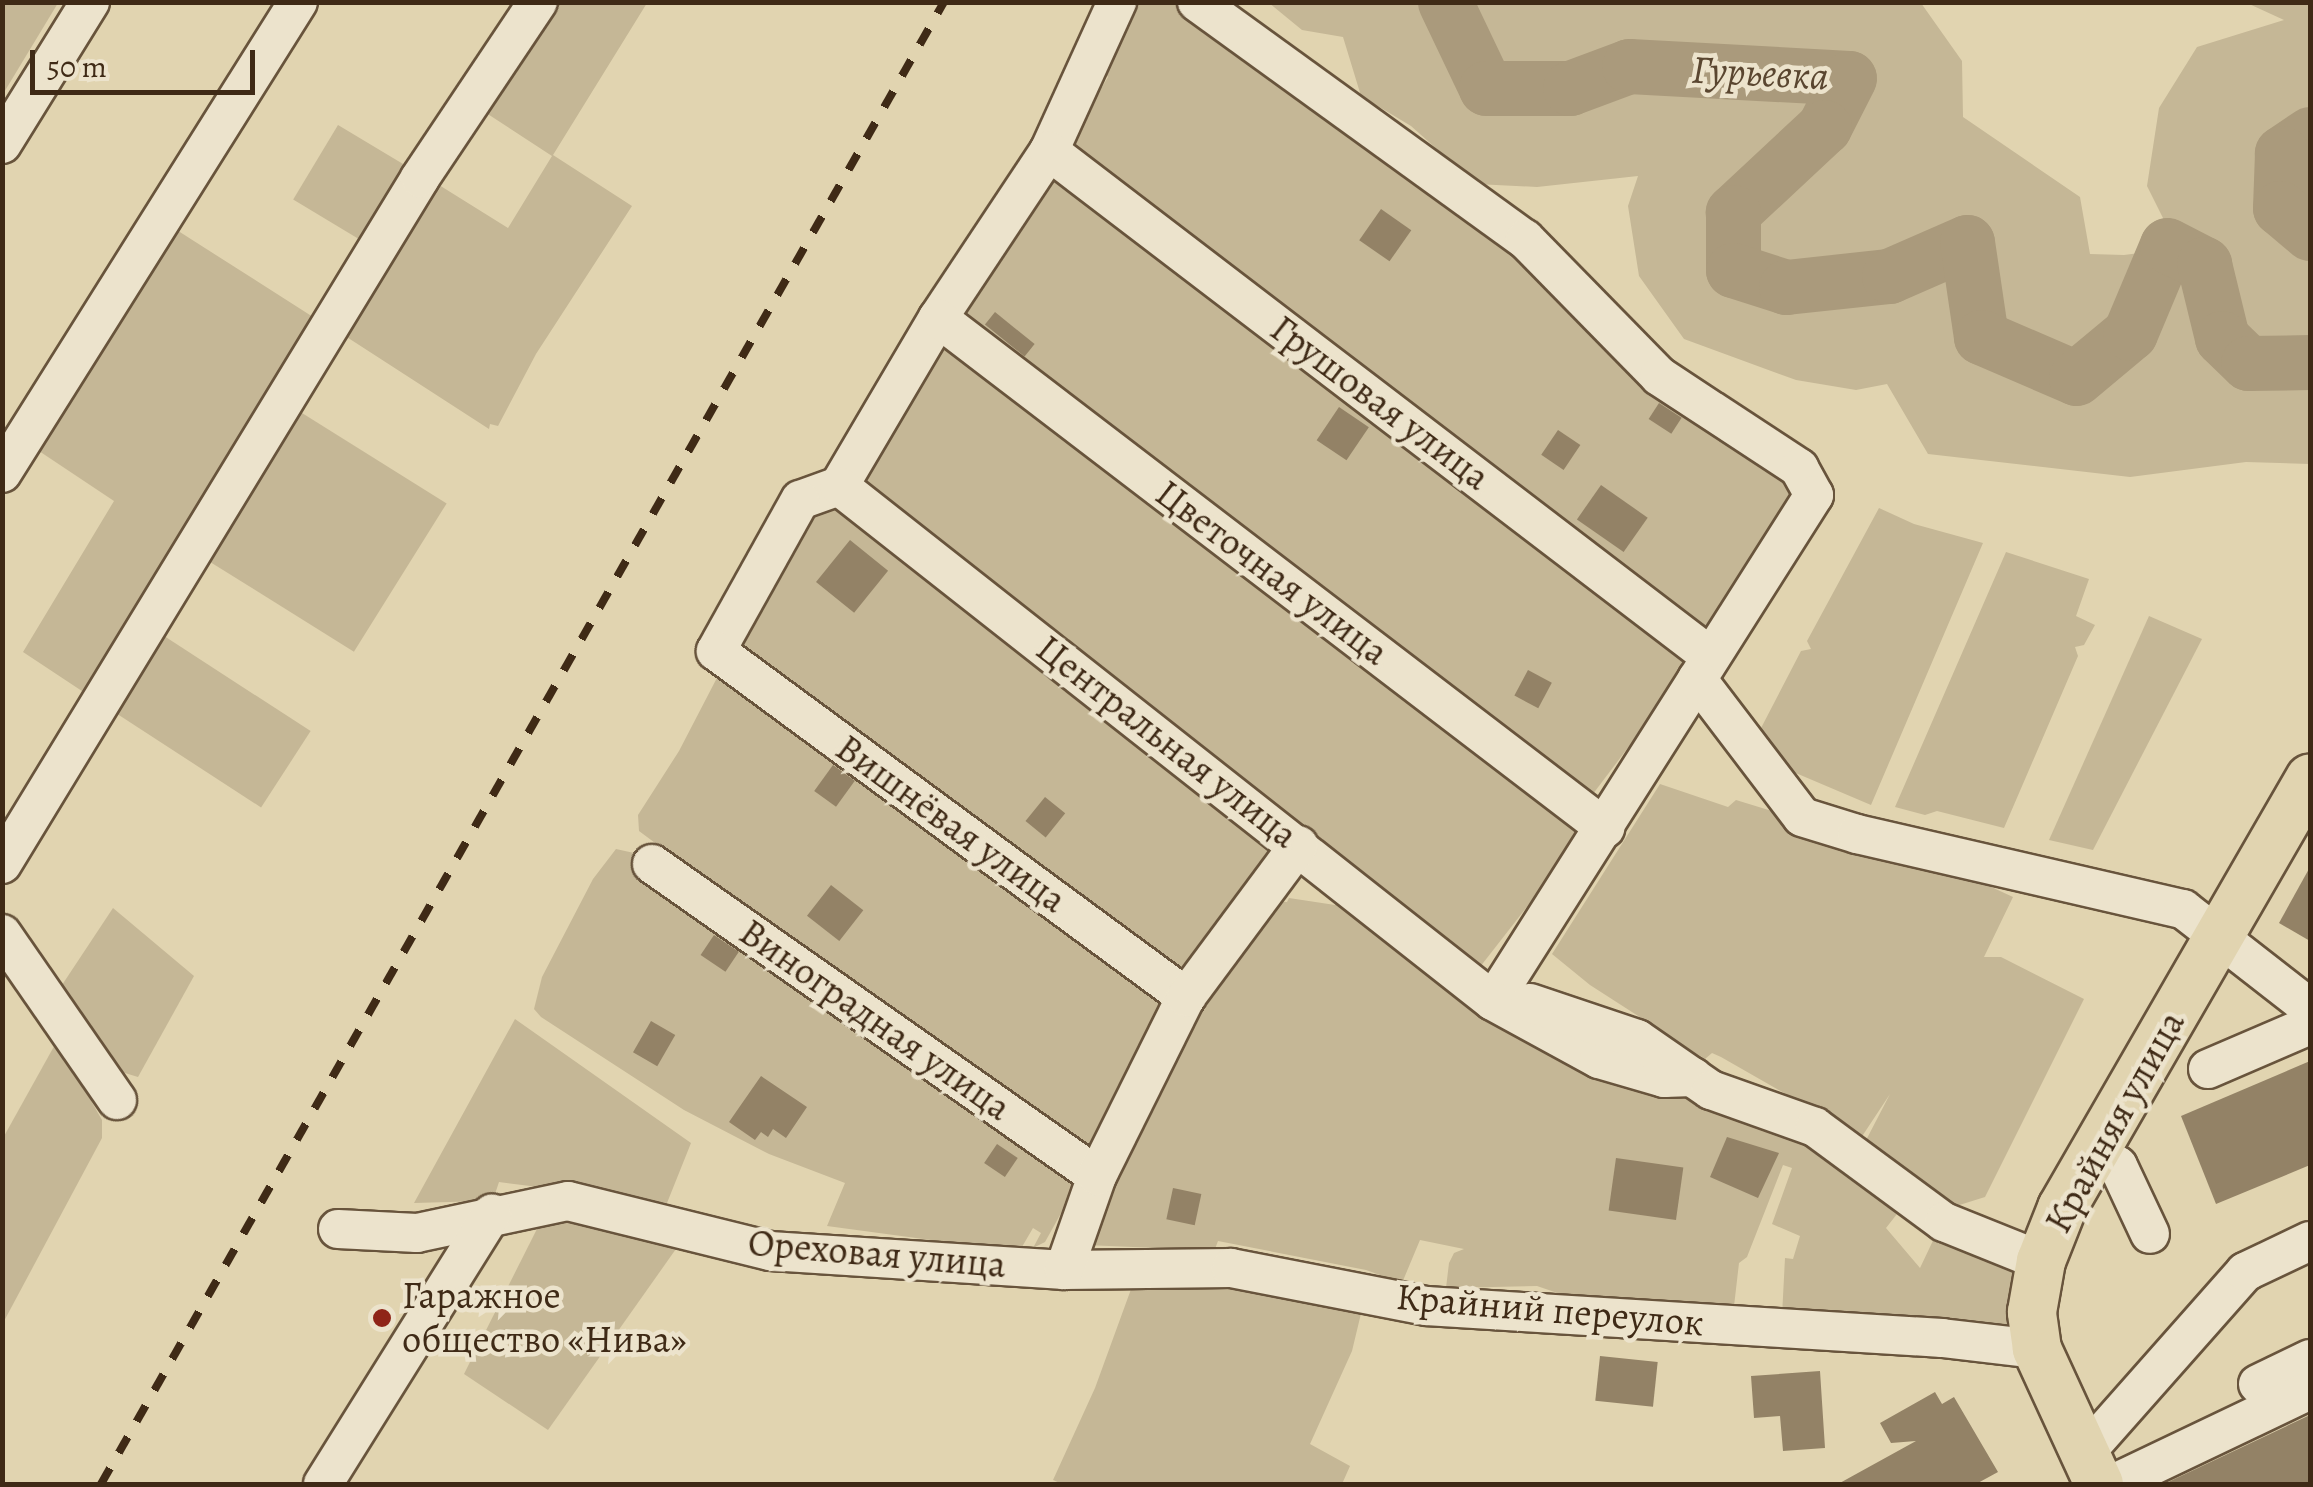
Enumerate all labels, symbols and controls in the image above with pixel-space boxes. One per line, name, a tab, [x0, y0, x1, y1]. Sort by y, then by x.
scale bar	[35, 30, 260, 92]
water label: Гурьевка	[1690, 45, 1830, 101]
text: 50 m	[47, 47, 107, 87]
street label: Грушовая улица	[1261, 306, 1499, 500]
street label: Цветочная улица	[1147, 471, 1397, 675]
street label: Центральная улица	[1027, 626, 1307, 858]
street label: Вишнёвая улица	[827, 725, 1075, 923]
street label: Виноградная улица	[731, 909, 1019, 1131]
street label: Крайняя улица	[2035, 1003, 2195, 1241]
street label: Ореховая улица	[746, 1220, 1008, 1288]
place label: Гаражное общество «Нива»	[402, 1273, 686, 1362]
street label: Крайний переулок	[1394, 1274, 1706, 1346]
marker: Гаражное общество «Нива»	[371, 1307, 393, 1329]

